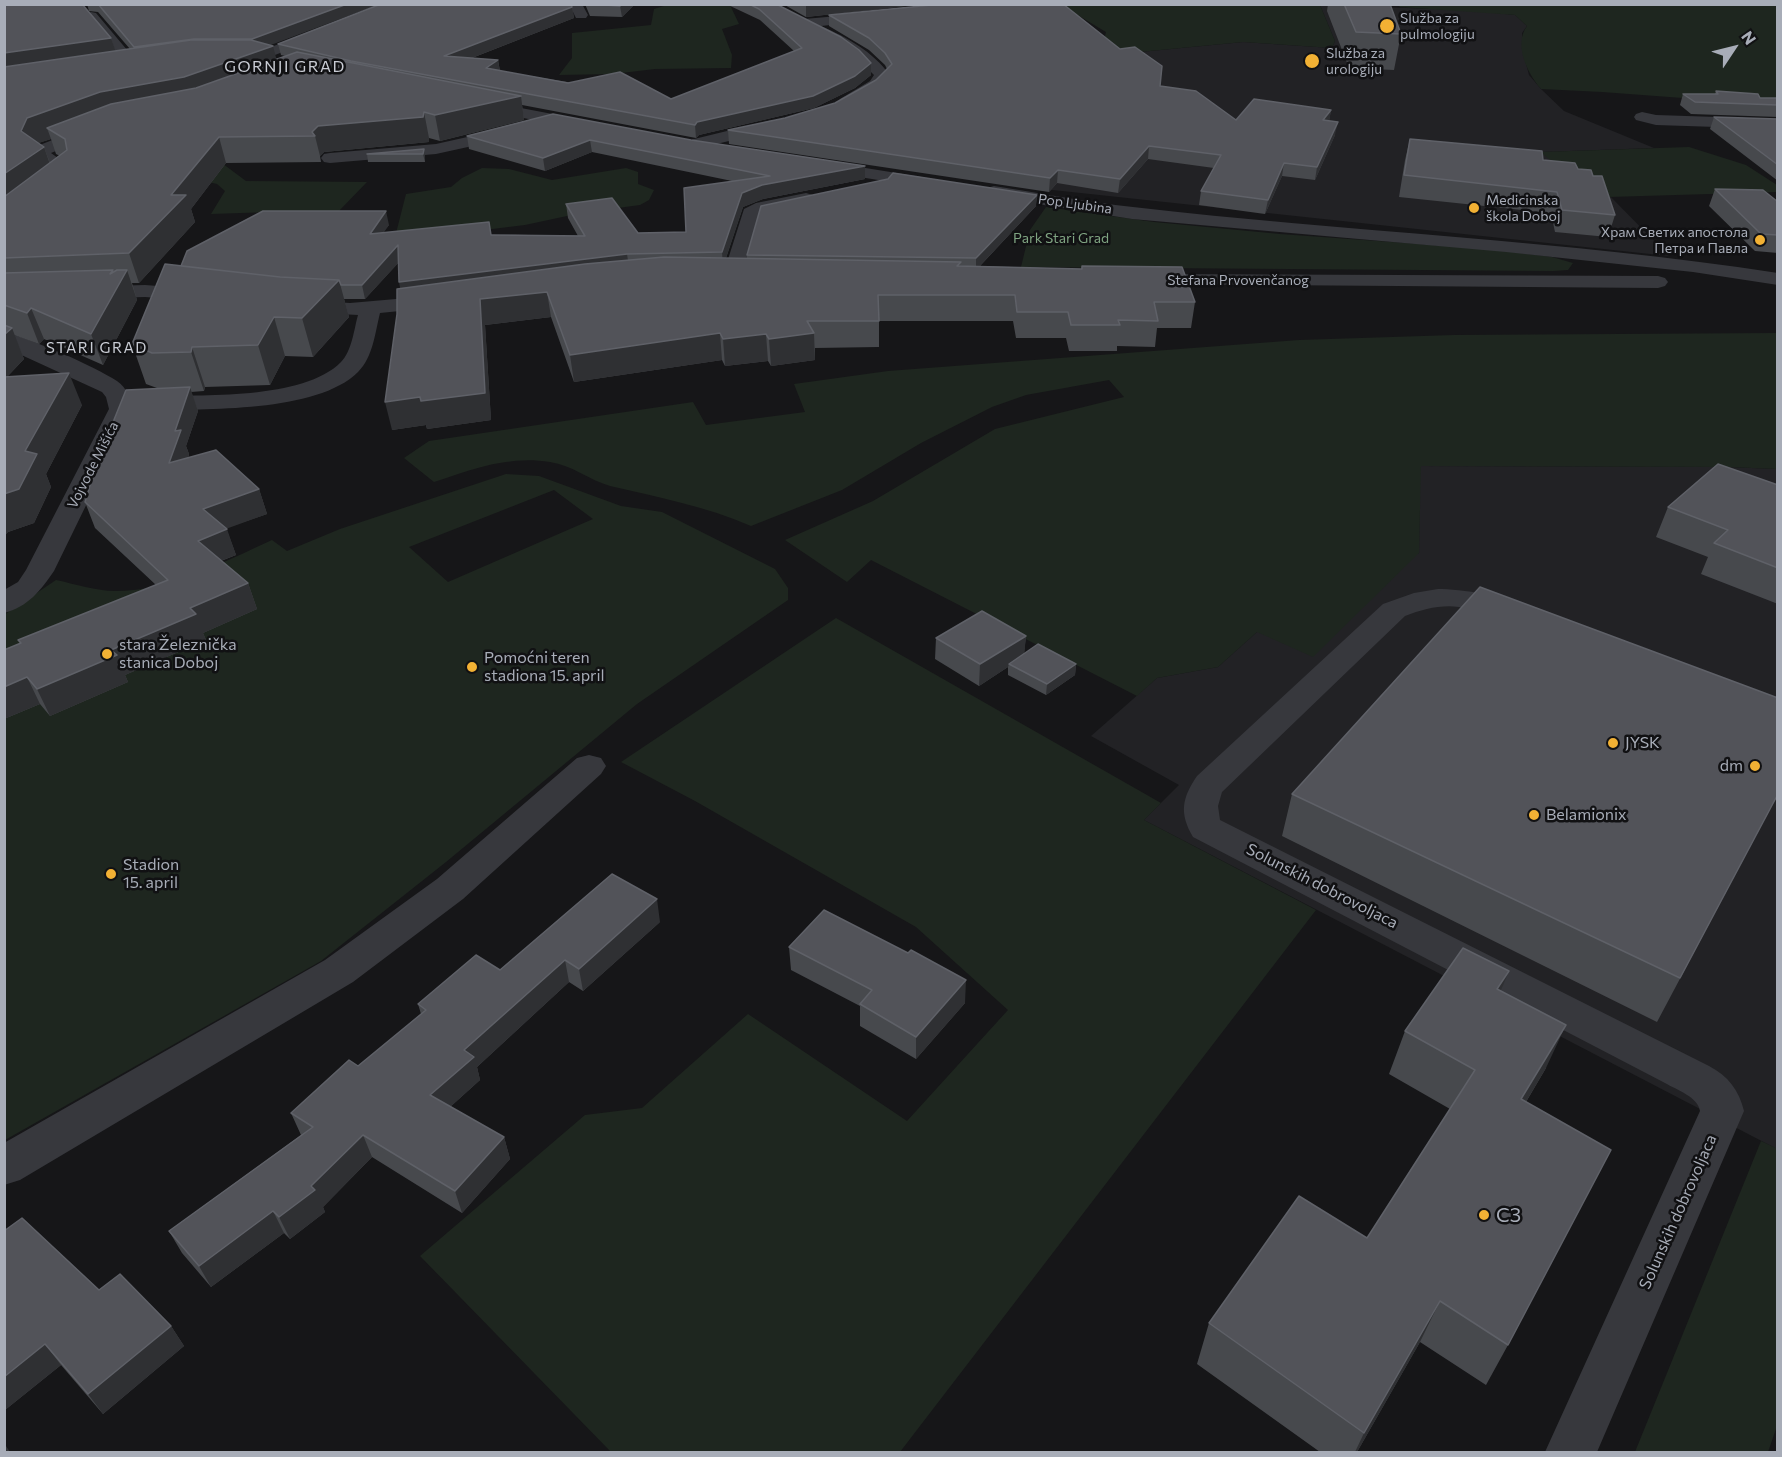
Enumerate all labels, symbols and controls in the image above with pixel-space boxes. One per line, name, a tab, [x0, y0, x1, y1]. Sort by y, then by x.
place label: Služba za pulmologiju	[1400, 10, 1475, 42]
marker: Služba za pulmologiju	[1378, 17, 1396, 35]
north arrow	[1704, 18, 1764, 78]
text: N	[1738, 27, 1760, 48]
place label: Služba za urologiju	[1326, 45, 1385, 78]
marker: Služba za urologiju	[1303, 52, 1321, 70]
district label: GORNJI GRAD	[224, 57, 346, 77]
street label: Pop Ljubina	[1037, 190, 1113, 218]
place label: Medicinska škola Doboj	[1486, 192, 1560, 225]
marker: Medicinska škola Doboj	[1467, 201, 1481, 215]
place label: Храм Светих апостола Петра и Павла	[1601, 224, 1748, 256]
park label: Park Stari Grad	[1013, 230, 1109, 246]
marker: Храм Светих апостола Петра и Павла	[1753, 233, 1767, 247]
street label: Stefana Prvovenčanog	[1167, 272, 1309, 288]
district label: STARI GRAD	[46, 339, 148, 357]
street label: Vojvode Mišića	[64, 419, 122, 511]
place label: stara Železnička stanica Doboj	[119, 635, 237, 673]
marker: stara Železnička stanica Doboj	[100, 647, 114, 661]
place label: Pomoćni teren stadiona 15. april	[484, 648, 605, 686]
marker: Pomoćni teren stadiona 15. april	[465, 660, 479, 674]
place label: JYSK	[1625, 733, 1660, 753]
marker: JYSK	[1606, 736, 1620, 750]
place label: dm	[1720, 756, 1743, 776]
marker: dm	[1748, 759, 1762, 773]
place label: Belamionix	[1546, 805, 1627, 825]
marker: Belamionix	[1527, 808, 1541, 822]
street label: Solunskih dobrovoljaca	[1243, 839, 1401, 933]
place label: Stadion 15. april	[123, 855, 179, 893]
marker: Stadion 15. april	[104, 867, 118, 881]
street label: Solunskih dobrovoljaca	[1635, 1132, 1721, 1292]
place label: C3	[1496, 1203, 1521, 1227]
marker: C3	[1477, 1208, 1491, 1222]

